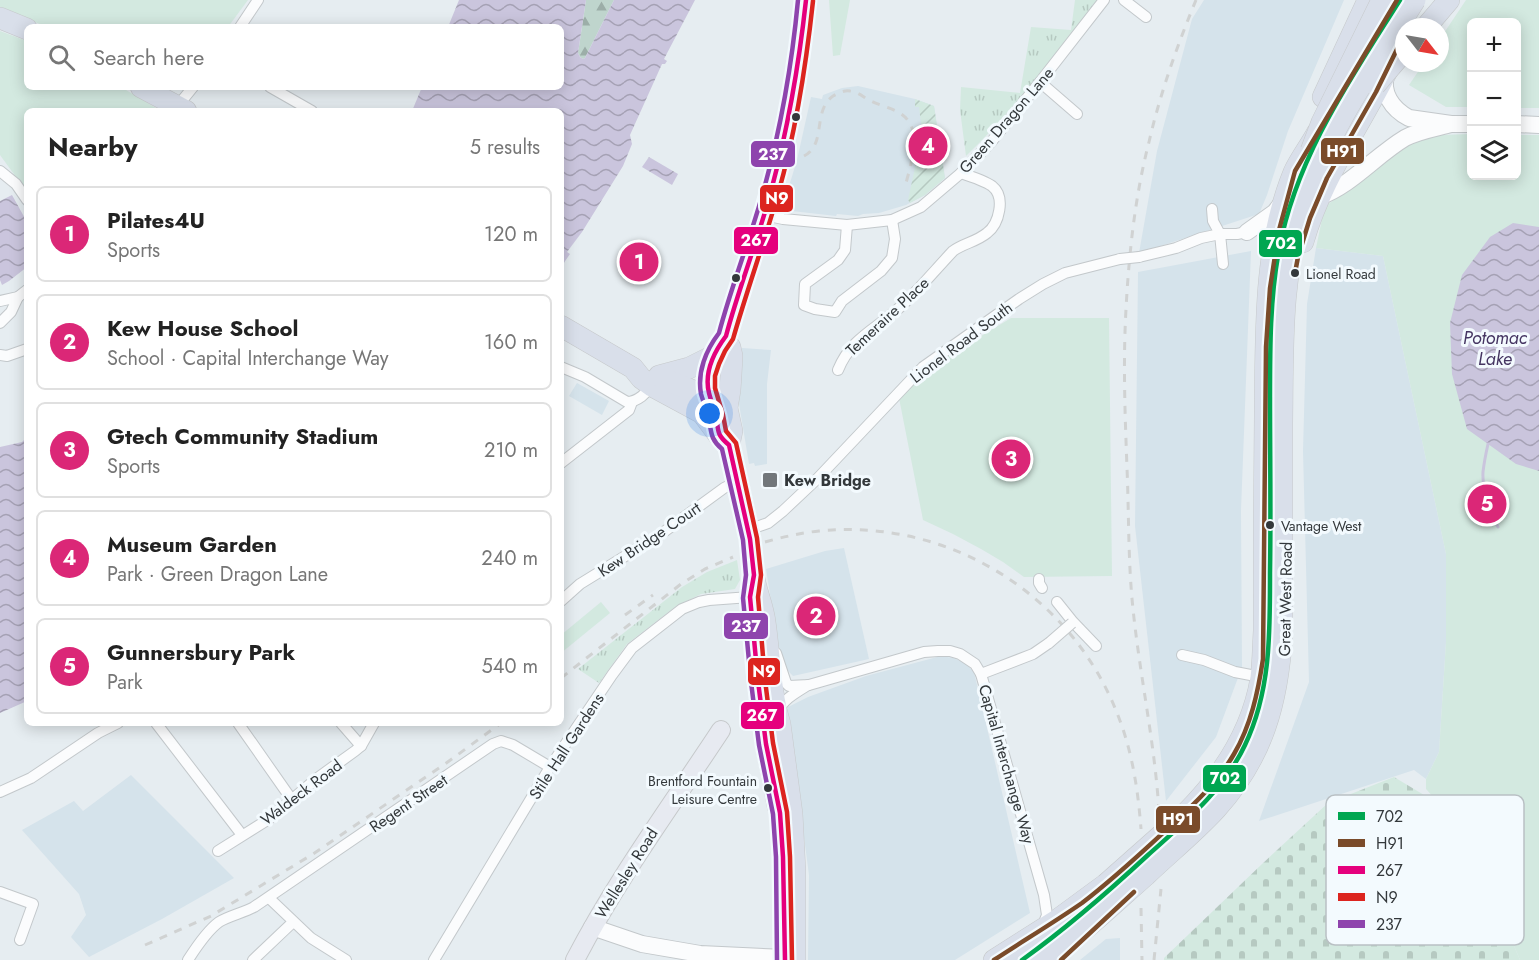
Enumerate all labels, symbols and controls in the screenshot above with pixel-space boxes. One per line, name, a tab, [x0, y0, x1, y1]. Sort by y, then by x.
north arrow	[1395, 18, 1449, 72]
map controls	[1467, 18, 1521, 180]
button: +	[1467, 18, 1521, 72]
search box	[24, 24, 564, 90]
icon: search	[45, 41, 78, 74]
text: Search here	[93, 41, 204, 73]
street label: Green Dragon Lane	[954, 62, 1059, 178]
button: −	[1467, 72, 1521, 126]
unlabelled marker	[790, 111, 802, 123]
pin: 4	[908, 124, 948, 168]
button: layers	[1467, 126, 1521, 180]
text: Nearby	[48, 128, 137, 166]
text: 5 results	[470, 133, 540, 162]
line badge: H91	[1320, 137, 1365, 165]
line badge: 237	[750, 140, 796, 168]
text: H91	[1326, 140, 1358, 163]
text: 237	[758, 143, 788, 166]
line badge: N9	[759, 184, 794, 213]
text: N9	[765, 187, 789, 210]
text: Pilates4U	[107, 204, 205, 236]
text: 1	[64, 220, 75, 249]
text: 120 m	[484, 220, 538, 249]
line badge: 267	[733, 226, 779, 255]
text: 267	[741, 229, 772, 252]
line badge: 702	[1258, 229, 1303, 258]
text: 702	[1266, 232, 1296, 255]
text: Sports	[107, 236, 160, 265]
pin: 1	[620, 240, 658, 284]
place label: Lionel Road	[1306, 264, 1376, 284]
marker: Lionel Road	[1289, 267, 1301, 279]
unlabelled marker	[730, 272, 742, 284]
street label: Temeraire Place	[841, 272, 934, 361]
street label: Lionel Road South	[905, 296, 1017, 389]
text: Kew House School	[107, 312, 299, 344]
water label: Potomac Lake	[1463, 325, 1528, 372]
text: 2	[63, 328, 76, 357]
text: 160 m	[484, 328, 538, 357]
text: School · Capital Interchange Way	[107, 344, 388, 373]
your location	[695, 399, 724, 428]
text: Gtech Community Stadium	[107, 420, 378, 452]
text: 3	[63, 436, 76, 465]
text: 210 m	[484, 436, 538, 465]
pin: 3	[992, 436, 1030, 482]
text: Sports	[107, 452, 160, 481]
place label: Kew Bridge	[784, 469, 871, 492]
marker: Kew Bridge	[761, 471, 779, 489]
pin: 5	[1468, 482, 1506, 526]
street label: Kew Bridge Court	[593, 496, 705, 582]
place label: Vantage West	[1281, 516, 1362, 536]
marker: Vantage West	[1264, 519, 1276, 531]
text: Museum Garden	[107, 528, 277, 560]
street label: Great West Road	[1273, 542, 1298, 657]
text: 4	[63, 544, 76, 573]
text: 240 m	[481, 544, 538, 573]
text: Park · Green Dragon Lane	[107, 560, 328, 589]
pin: 2	[796, 594, 836, 638]
line badge: 237	[723, 612, 769, 640]
text: 237	[731, 615, 761, 638]
text: Gunnersbury Park	[107, 636, 295, 668]
text: 5	[63, 652, 76, 681]
text: 540 m	[481, 652, 538, 681]
line badge: N9	[747, 657, 781, 686]
text: N9	[752, 660, 776, 683]
text: Park	[107, 668, 143, 697]
street label: Capital Interchange Way	[973, 682, 1041, 847]
street label: Stile Hall Gardens	[523, 689, 609, 804]
line badge: 267	[740, 701, 785, 730]
text: 267	[747, 704, 778, 727]
street label: Waldeck Road	[256, 754, 347, 831]
line badge: 702	[1202, 764, 1247, 793]
text: 702	[1210, 767, 1240, 790]
street label: Regent Street	[365, 769, 452, 838]
place label: Brentford Fountain Leisure Centre	[648, 771, 757, 809]
marker: Brentford Fountain Leisure Centre	[762, 782, 774, 794]
legend	[1326, 795, 1524, 945]
line badge: H91	[1155, 805, 1201, 834]
text: 702	[1376, 805, 1403, 828]
text: H91	[1162, 808, 1194, 831]
street label: Wellesley Road	[589, 824, 663, 923]
text: H91	[1376, 832, 1404, 855]
text: 267	[1376, 859, 1403, 882]
text: N9	[1376, 886, 1398, 909]
text: 237	[1376, 913, 1403, 936]

